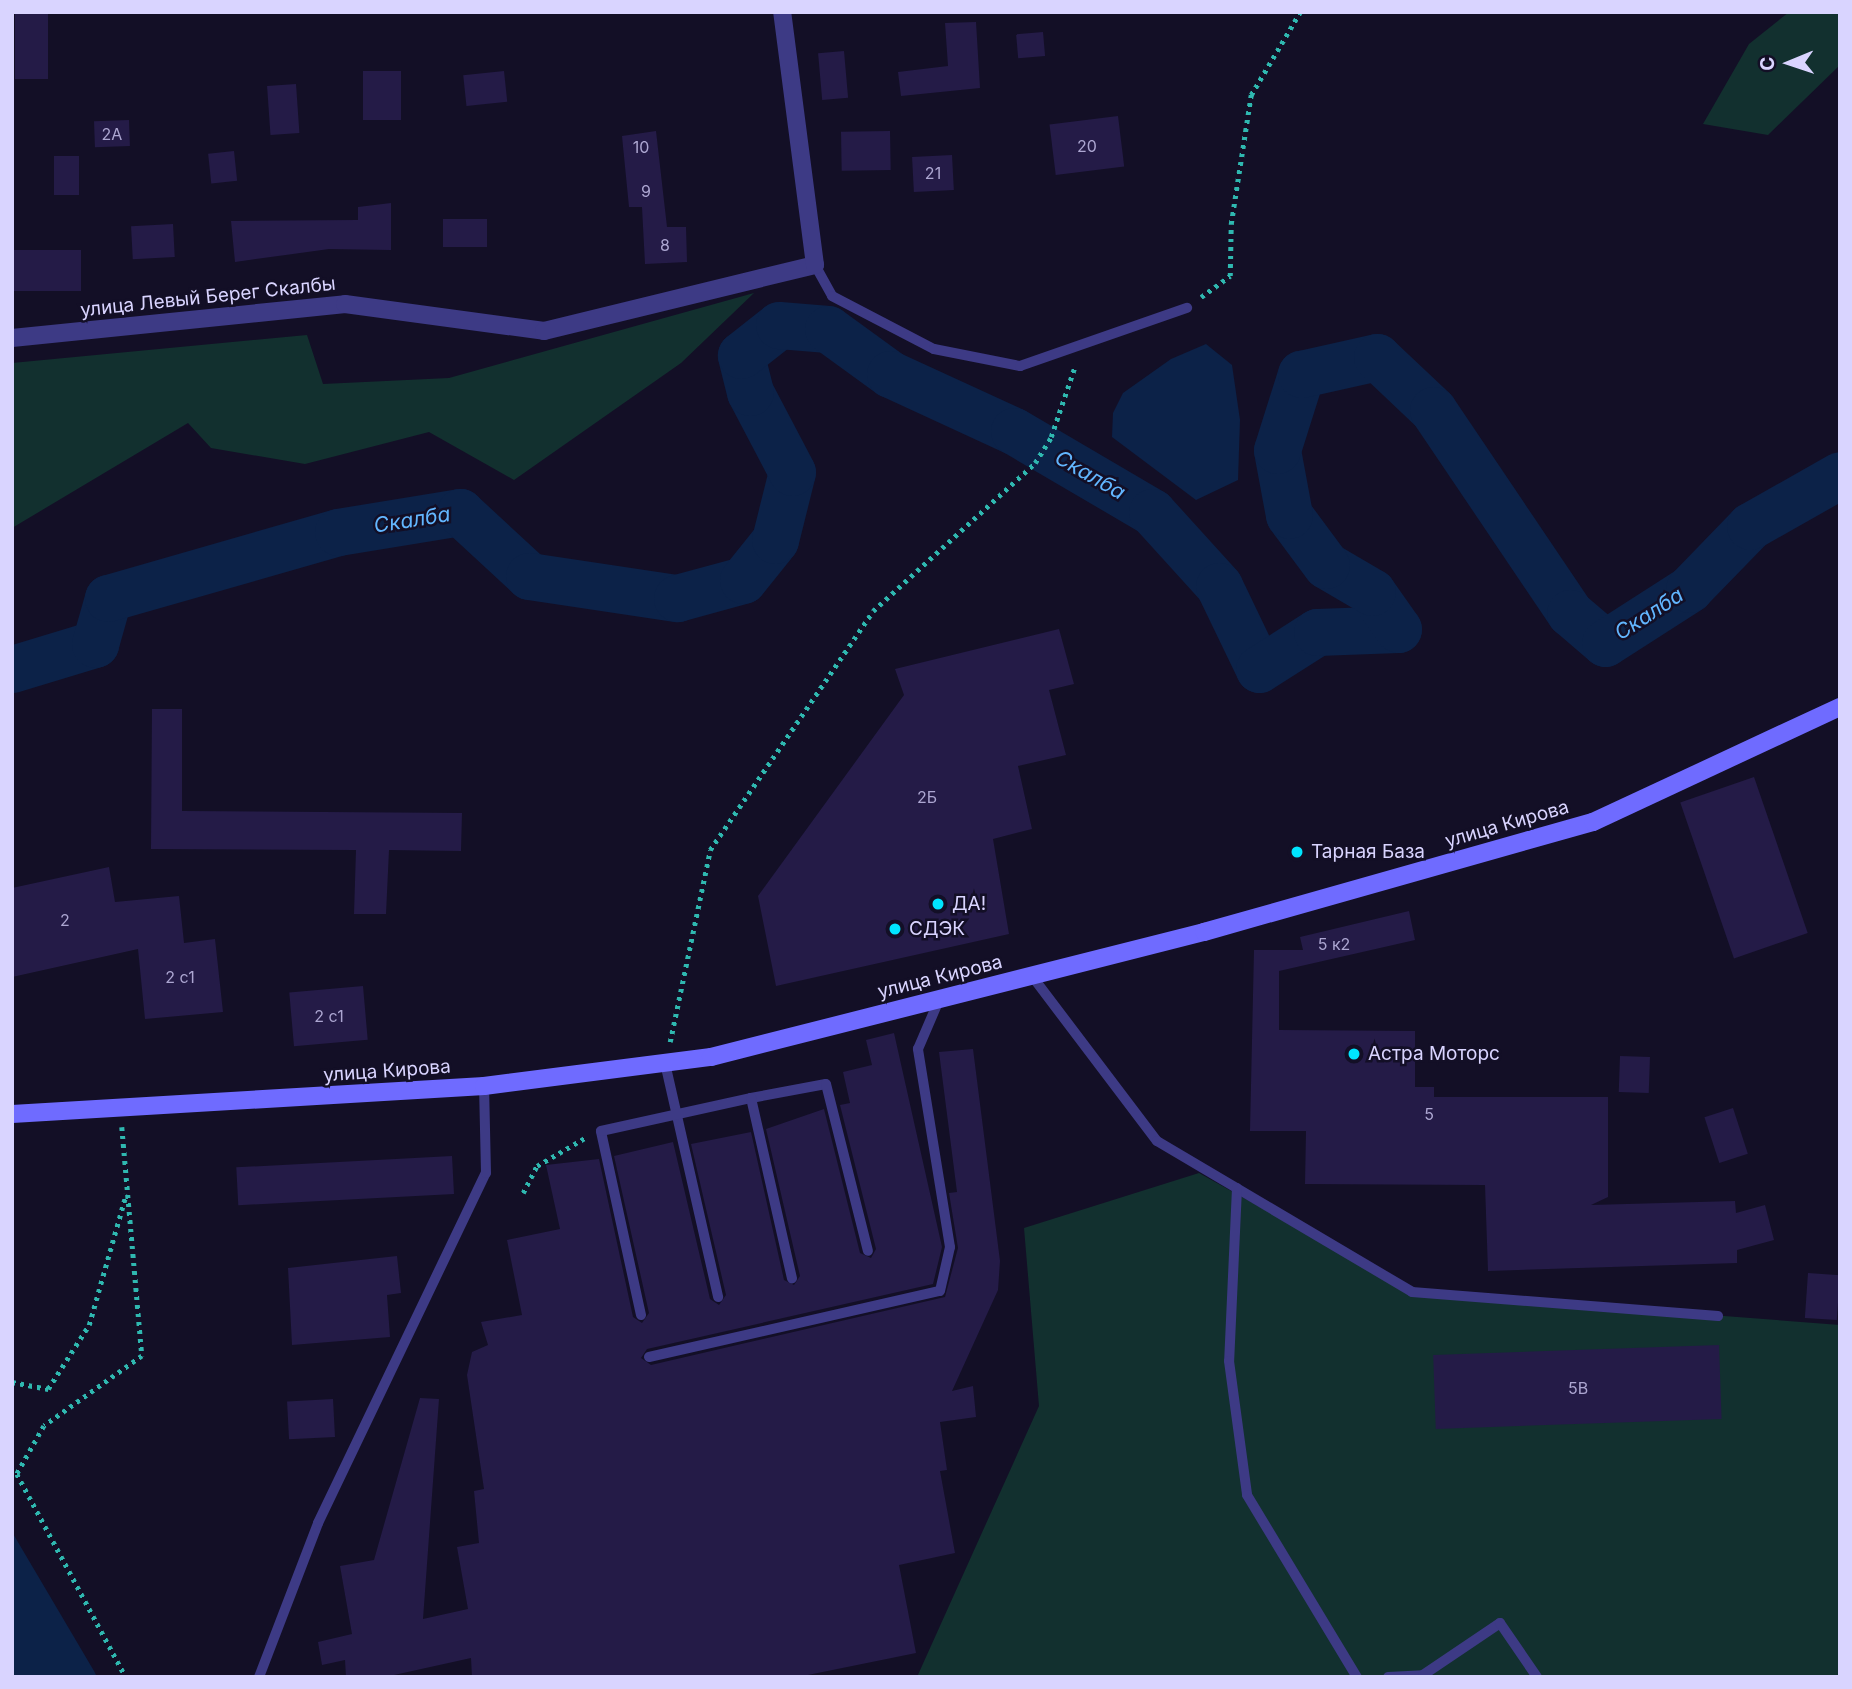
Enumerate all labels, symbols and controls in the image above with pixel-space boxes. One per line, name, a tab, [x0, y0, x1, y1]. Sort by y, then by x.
north arrow	[1754, 28, 1824, 98]
text: С	[1756, 56, 1779, 71]
house number: 2А	[102, 124, 122, 144]
house number: 20	[1077, 136, 1097, 156]
house number: 10	[633, 137, 649, 157]
house number: 21	[925, 163, 941, 183]
house number: 9	[641, 181, 651, 201]
house number: 8	[660, 235, 670, 255]
street label: улица Левый Берег Скалбы	[79, 272, 337, 322]
water label: Скалба	[1050, 445, 1130, 505]
water label: Скалба	[372, 502, 452, 538]
water label: Скалба	[1610, 582, 1688, 646]
house number: 2Б	[917, 787, 937, 807]
street label: улица Кирова	[1442, 795, 1572, 853]
place label: Тарная База	[1311, 841, 1425, 863]
marker: Тарная База	[1289, 844, 1305, 860]
place label: ДА!	[952, 893, 986, 915]
marker: ДА!	[930, 896, 946, 912]
house number: 2	[60, 910, 70, 930]
place label: СДЭК	[909, 918, 965, 940]
marker: СДЭК	[887, 921, 903, 937]
house number: 5 к2	[1318, 934, 1350, 954]
street label: улица Кирова	[875, 950, 1005, 1004]
house number: 2 с1	[165, 967, 195, 987]
house number: 2 с1	[314, 1006, 344, 1026]
place label: Астра Моторс	[1368, 1043, 1500, 1065]
marker: Астра Моторс	[1346, 1046, 1362, 1062]
street label: улица Кирова	[322, 1055, 452, 1087]
house number: 5	[1424, 1104, 1434, 1124]
house number: 5В	[1568, 1378, 1588, 1398]

